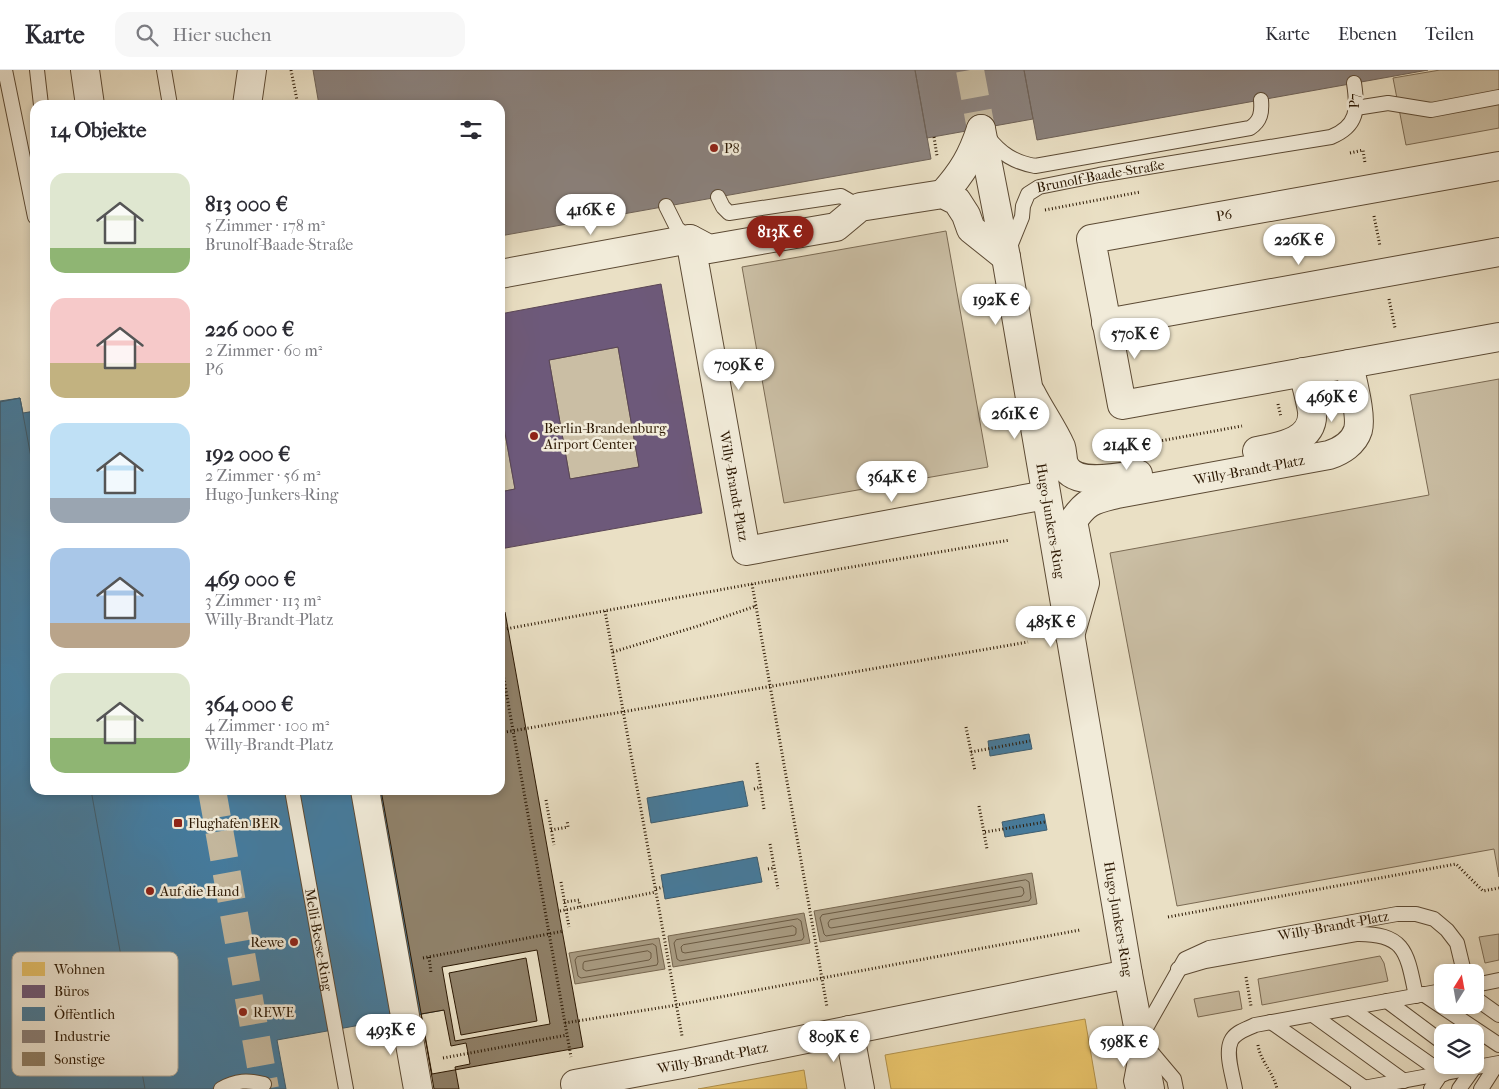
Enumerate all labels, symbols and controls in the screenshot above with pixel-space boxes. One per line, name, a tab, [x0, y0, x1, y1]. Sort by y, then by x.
search box	[115, 12, 465, 57]
text: Karte	[25, 21, 85, 49]
icon: search	[133, 21, 161, 49]
text: Hier suchen	[173, 24, 272, 46]
text: Karte	[1265, 24, 1310, 45]
text: Ebenen	[1338, 24, 1397, 45]
text: Teilen	[1425, 24, 1474, 45]
street label: P7	[1346, 93, 1363, 109]
icon: filters	[457, 116, 485, 144]
text: 14 Objekte	[50, 118, 146, 142]
place label: P8	[724, 140, 739, 157]
marker: P8	[708, 142, 720, 154]
street label: Brunolf-Baade-Straße	[1035, 156, 1166, 196]
text: 813 000 €	[205, 192, 288, 216]
icon: home	[90, 193, 150, 253]
pin: 416K €	[550, 194, 632, 236]
text: 416K €	[567, 200, 615, 219]
street label: P6	[1215, 206, 1234, 225]
text: 5 Zimmer · 178 m²	[205, 216, 325, 235]
pin: 813K €	[739, 216, 821, 258]
text: 813K €	[758, 222, 802, 241]
pin: 226K €	[1258, 224, 1340, 266]
text: 226K €	[1274, 230, 1324, 249]
text: Brunolf-Baade-Straße	[205, 235, 353, 254]
pin: 192K €	[955, 284, 1037, 326]
text: 192K €	[973, 290, 1019, 309]
text: 226 000 €	[205, 317, 294, 341]
icon: home	[90, 318, 150, 378]
pin: 570K €	[1094, 318, 1176, 360]
text: 570K €	[1111, 324, 1159, 343]
text: 2 Zimmer · 60 m²	[205, 341, 322, 360]
pin: 709K €	[698, 348, 780, 391]
text: 709K €	[714, 355, 764, 374]
text: P6	[205, 360, 223, 379]
pin: 469K €	[1291, 380, 1373, 423]
text: 469K €	[1306, 387, 1358, 406]
pin: 261K €	[974, 398, 1056, 440]
text: 261K €	[991, 404, 1039, 423]
place label: Berlin-Brandenburg Airport Center	[543, 420, 667, 453]
street label: Willy-Brandt-Platz	[715, 428, 752, 543]
pin: 214K €	[1086, 428, 1168, 471]
marker: Berlin-Brandenburg Airport Center	[528, 430, 540, 442]
text: 214K €	[1103, 435, 1151, 454]
text: 192 000 €	[205, 442, 291, 466]
icon: home	[90, 443, 150, 503]
street label: Willy-Brandt-Platz	[1191, 452, 1306, 489]
pin: 364K €	[851, 460, 933, 503]
street label: Hugo-Junkers-Ring	[1032, 462, 1069, 580]
text: 2 Zimmer · 56 m²	[205, 466, 320, 485]
text: 364K €	[867, 467, 917, 486]
text: Hugo-Junkers-Ring	[205, 485, 338, 504]
text: 469 000 €	[205, 567, 296, 591]
icon: home	[90, 568, 150, 628]
text: 3 Zimmer · 113 m²	[205, 591, 321, 610]
pin: 485K €	[1010, 606, 1092, 648]
text: Willy-Brandt-Platz	[205, 610, 333, 629]
text: 485K €	[1027, 612, 1075, 631]
text: 364 000 €	[205, 692, 294, 716]
icon: home	[90, 693, 150, 753]
text: 4 Zimmer · 100 m²	[205, 716, 329, 735]
text: Willy-Brandt-Platz	[205, 735, 333, 754]
place label: Flughafen BER	[188, 815, 280, 832]
marker: Flughafen BER	[172, 817, 184, 829]
street label: Hugo-Junkers-Ring	[1100, 860, 1136, 979]
place label: Auf die Hand	[159, 883, 240, 900]
marker: Auf die Hand	[144, 885, 156, 897]
street label: Melli-Beese-Ring	[301, 887, 336, 993]
street label: Willy-Brandt-Platz	[1276, 908, 1390, 945]
place label: Rewe	[250, 934, 284, 951]
marker: Rewe	[288, 936, 300, 948]
legend	[12, 952, 178, 1076]
text: Wohnen	[53, 961, 105, 978]
north arrow	[1434, 964, 1484, 1014]
map controls	[1434, 964, 1484, 1074]
text: Büros	[54, 983, 89, 1000]
place label: REWE	[253, 1004, 294, 1021]
text: Öffentlich	[54, 1005, 115, 1023]
marker: REWE	[237, 1006, 249, 1018]
pin: 493K €	[350, 1014, 432, 1056]
text: 493K €	[367, 1020, 415, 1039]
pin: 809K €	[793, 1020, 875, 1063]
button: layers	[1434, 1024, 1484, 1074]
pin: 598K €	[1083, 1026, 1165, 1068]
text: 809K €	[809, 1027, 859, 1046]
text: Industrie	[54, 1028, 110, 1045]
text: 598K €	[1100, 1032, 1148, 1051]
street label: Willy-Brandt-Platz	[655, 1039, 769, 1078]
text: Sonstige	[54, 1051, 105, 1068]

